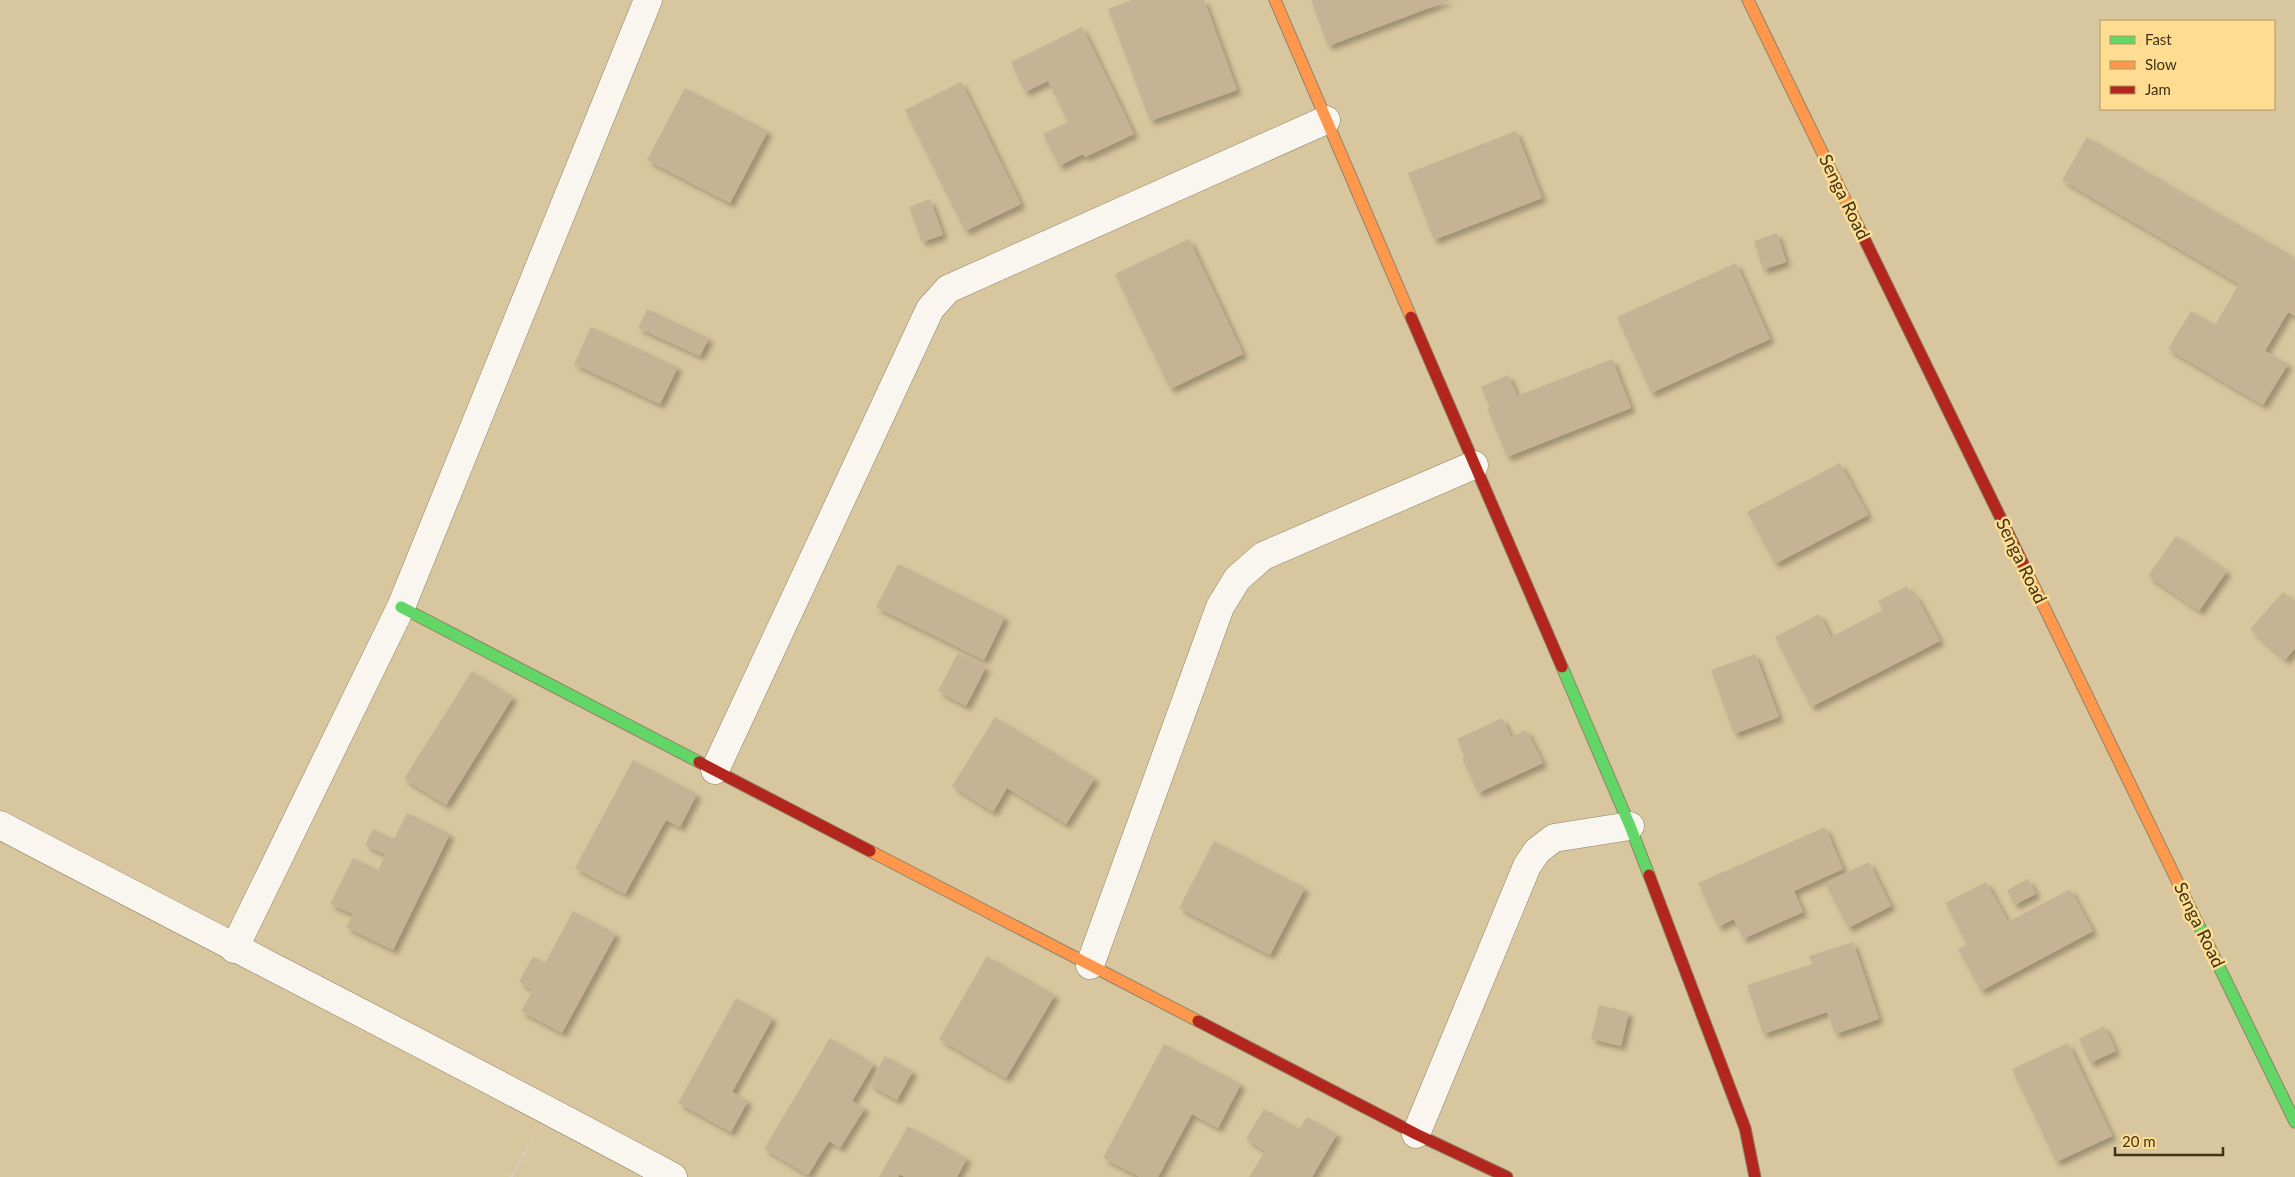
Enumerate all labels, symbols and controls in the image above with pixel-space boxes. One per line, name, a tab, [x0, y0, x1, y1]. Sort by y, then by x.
legend	[2100, 20, 2275, 110]
text: Fast	[2145, 30, 2172, 48]
text: Slow	[2145, 55, 2177, 73]
text: Jam	[2145, 80, 2171, 98]
street label: Senga Road	[1815, 150, 1875, 243]
street label: Senga Road	[1992, 514, 2052, 607]
street label: Senga Road	[2170, 878, 2230, 971]
scale bar	[2115, 1124, 2222, 1156]
text: 20 m	[2122, 1132, 2156, 1150]

